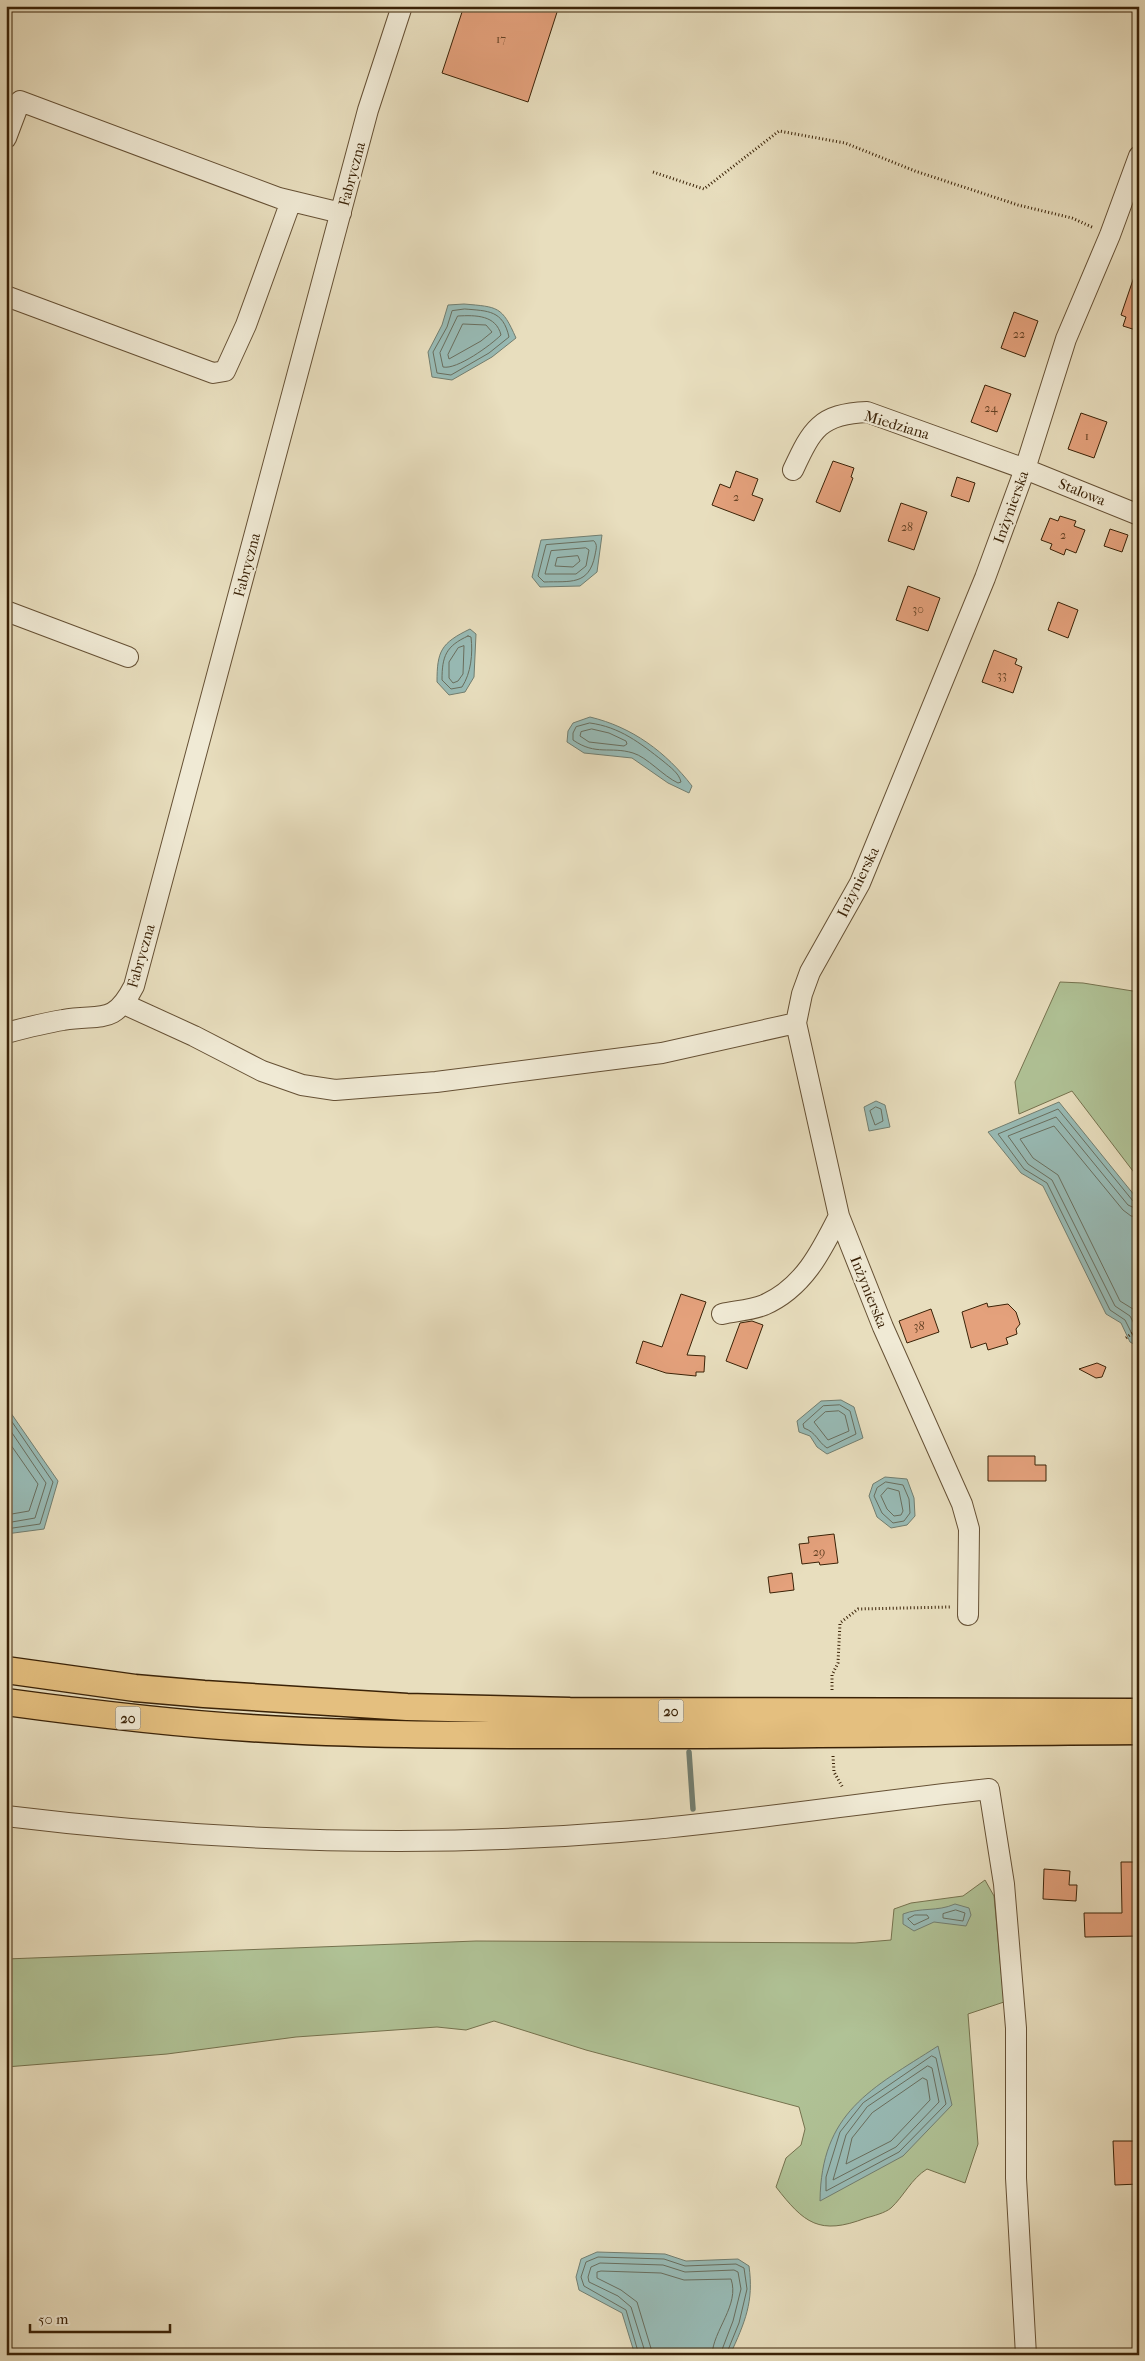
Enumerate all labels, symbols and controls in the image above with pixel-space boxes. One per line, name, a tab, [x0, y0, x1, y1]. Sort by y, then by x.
house number: 17	[496, 32, 506, 46]
street label: Fabryczna	[335, 139, 369, 208]
house number: 22	[1013, 327, 1025, 341]
house number: 24	[984, 401, 999, 415]
street label: Miedziana	[862, 407, 933, 444]
house number: 1	[1085, 429, 1089, 443]
street label: Inżynierska	[990, 467, 1033, 546]
street label: Stalowa	[1056, 474, 1109, 510]
house number: 2	[733, 490, 739, 504]
house number: 28	[901, 520, 913, 534]
house number: 2	[1060, 528, 1066, 542]
street label: Fabryczna	[230, 530, 264, 599]
house number: 30	[912, 602, 924, 616]
house number: 33	[997, 668, 1007, 682]
street label: Inżynierska	[833, 843, 883, 920]
street label: Fabryczna	[123, 921, 159, 990]
street label: Inżynierska	[846, 1253, 892, 1332]
house number: 38	[914, 1319, 924, 1333]
house number: 29	[813, 1545, 825, 1559]
road number: 20	[658, 1700, 684, 1722]
road number: 20	[116, 1706, 140, 1730]
scale bar	[30, 2301, 170, 2333]
text: 50 m	[38, 2310, 69, 2328]

